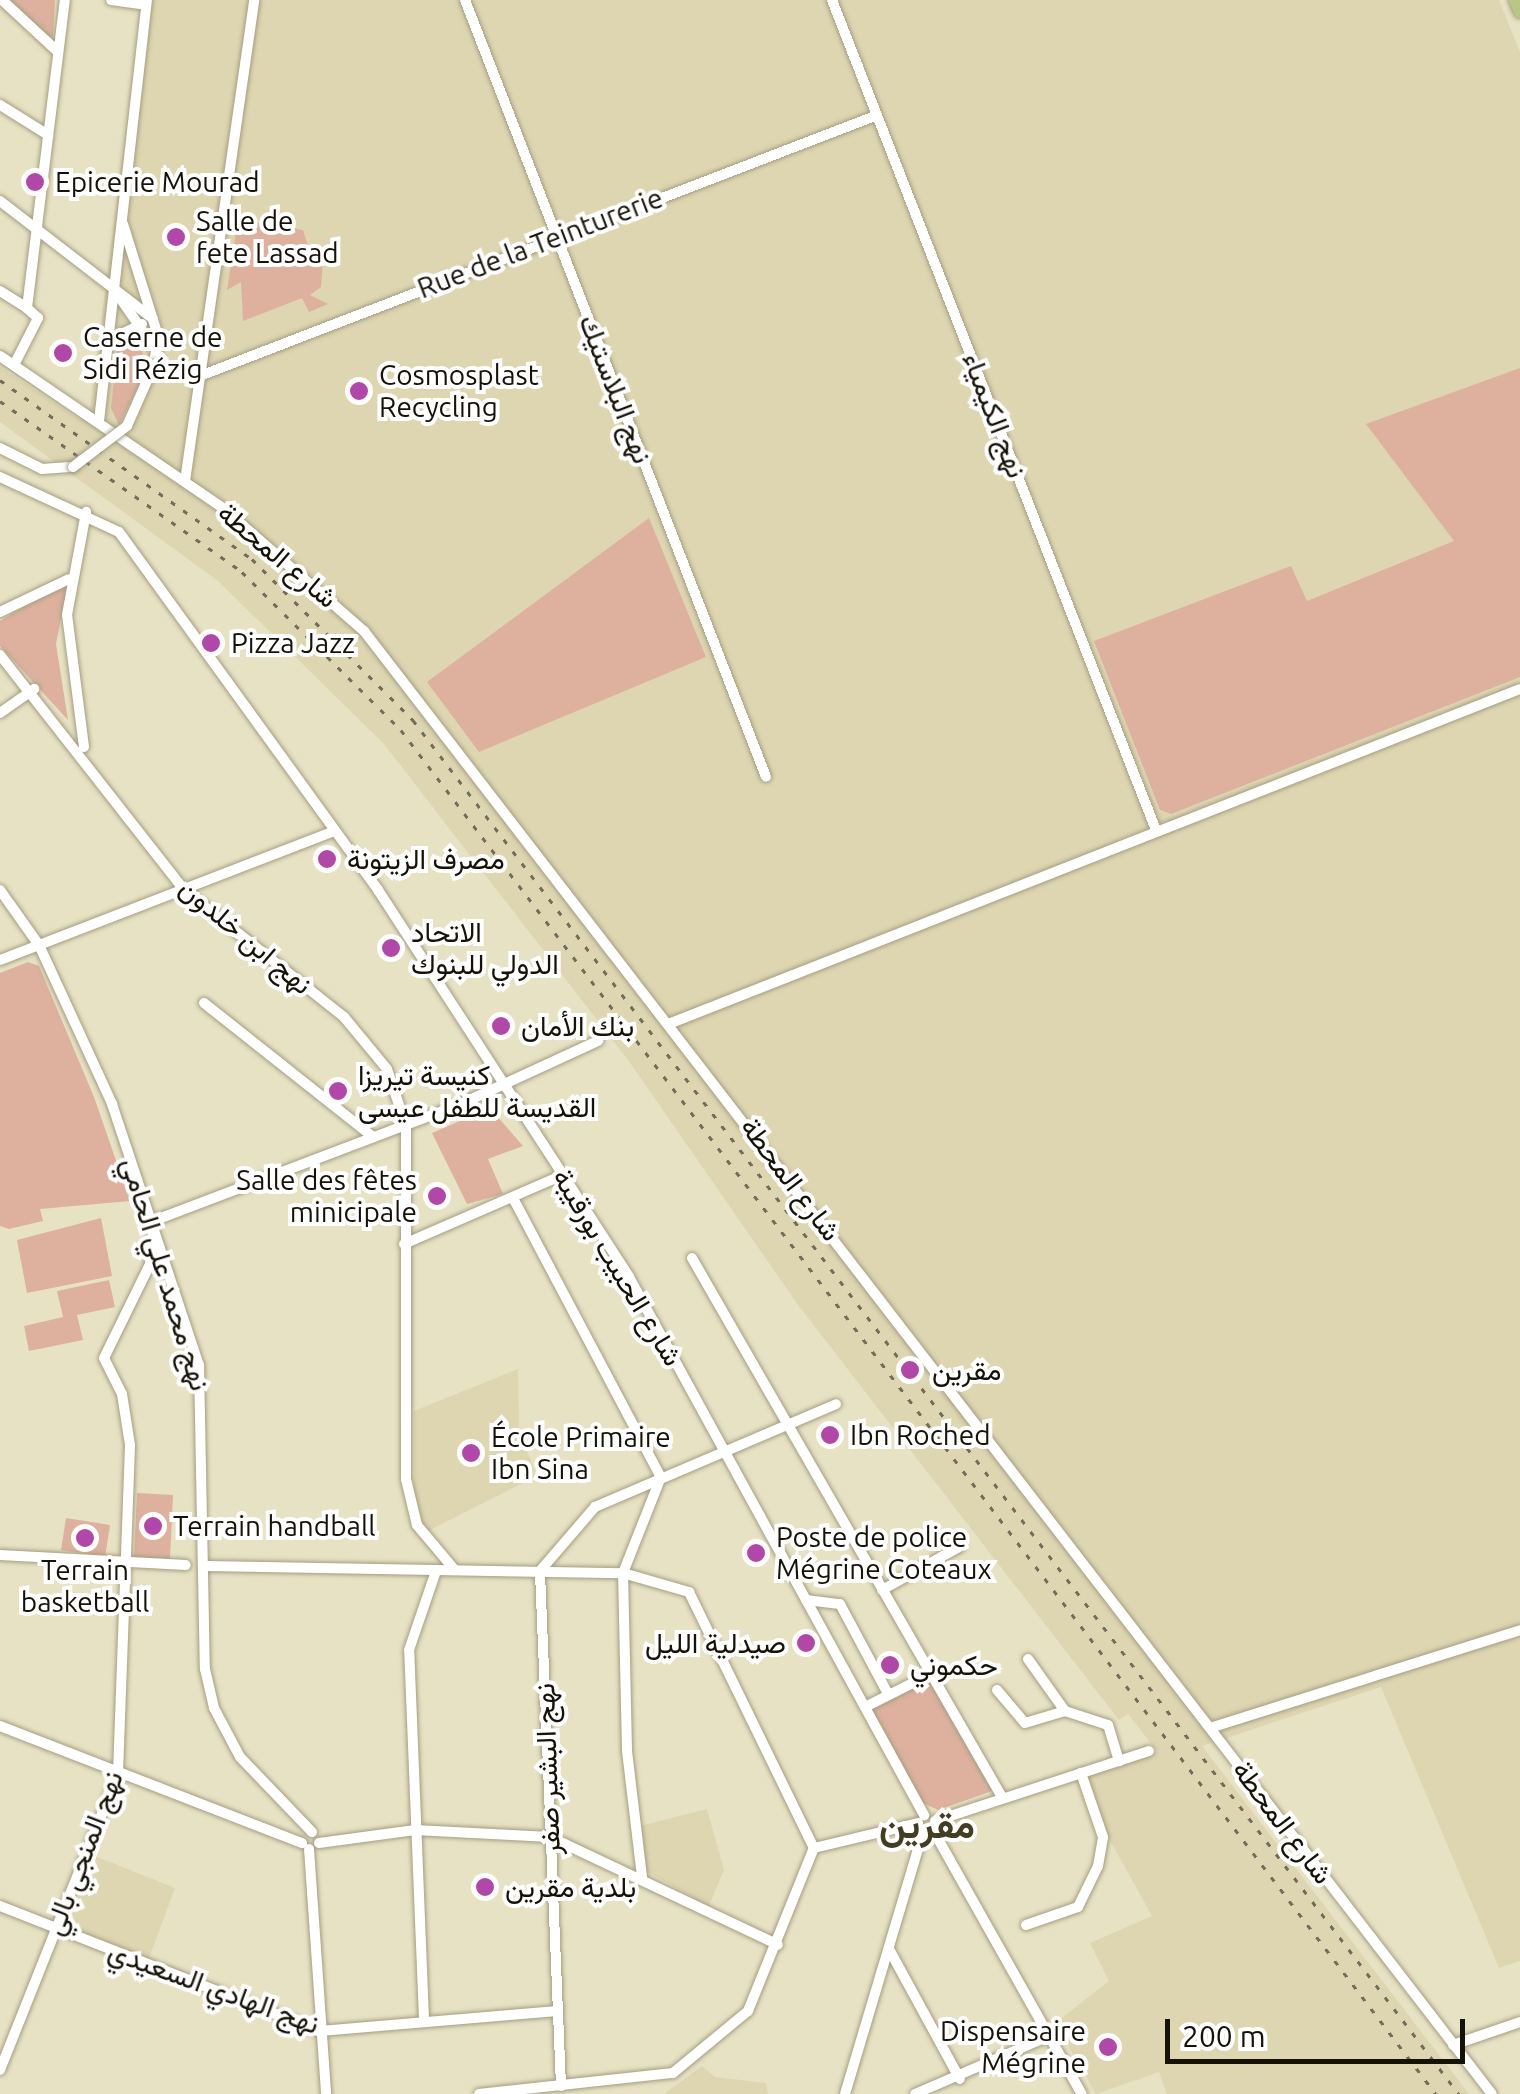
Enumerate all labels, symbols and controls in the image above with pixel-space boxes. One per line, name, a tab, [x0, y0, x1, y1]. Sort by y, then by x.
place label: Epicerie Mourad	[55, 165, 260, 199]
marker: Epicerie Mourad	[24, 171, 46, 193]
street label: Rue de la Teinturerie	[413, 181, 667, 305]
place label: Salle de fete Lassad	[196, 204, 339, 270]
marker: Salle de fete Lassad	[165, 226, 187, 248]
street label: نهج البلاستيك	[572, 310, 660, 468]
place label: Caserne de Sidi Rézig	[83, 320, 222, 386]
marker: Caserne de Sidi Rézig	[52, 342, 74, 364]
street label: نهج الكيمياء	[956, 348, 1034, 482]
place label: Cosmosplast Recycling	[379, 358, 539, 424]
marker: Cosmosplast Recycling	[348, 380, 370, 402]
street label: شارع المحطة	[211, 495, 345, 615]
place label: Pizza Jazz	[231, 626, 355, 660]
marker: Pizza Jazz	[200, 632, 222, 654]
place label: مصرف الزيتونة	[347, 842, 505, 876]
marker: مصرف الزيتونة	[316, 848, 338, 870]
street label: نهج ابن خلدون	[173, 871, 319, 1001]
place label: الاتحاد الدولي للبنوك	[411, 915, 559, 981]
marker: الاتحاد الدولي للبنوك	[380, 937, 402, 959]
place label: بنك الأمان	[521, 1009, 634, 1043]
marker: بنك الأمان	[490, 1015, 512, 1037]
place label: كنيسة تيريزا القديسة للطفل عيسى	[358, 1058, 596, 1124]
marker: كنيسة تيريزا القديسة للطفل عيسى	[327, 1080, 349, 1102]
street label: شارع المحطة	[734, 1111, 848, 1247]
street label: نهج محمد علي الحامي	[115, 1154, 217, 1394]
street label: شارع الحبيب بورقيبة	[546, 1162, 690, 1372]
place label: Salle des fêtes minicipale	[236, 1163, 417, 1229]
marker: Salle des fêtes minicipale	[426, 1185, 448, 1207]
place label: مقرين	[932, 1353, 1002, 1387]
marker: مقرين	[897, 1357, 923, 1383]
place label: Ibn Roched	[850, 1418, 991, 1452]
place label: École Primaire Ibn Sina	[491, 1420, 671, 1486]
marker: Ibn Roched	[819, 1424, 841, 1446]
marker: École Primaire Ibn Sina	[460, 1442, 482, 1464]
place label: Terrain handball	[173, 1509, 376, 1543]
marker: Terrain handball	[142, 1515, 164, 1537]
place label: Poste de police Mégrine Coteaux	[776, 1520, 992, 1586]
marker: Terrain basketball	[74, 1527, 96, 1549]
marker: Poste de police Mégrine Coteaux	[745, 1542, 767, 1564]
place label: Terrain basketball	[21, 1553, 149, 1619]
place label: صيدلية الليل	[645, 1626, 786, 1660]
marker: صيدلية الليل	[795, 1632, 817, 1654]
place label: حكموني	[910, 1648, 998, 1682]
marker: حكموني	[879, 1654, 901, 1676]
street label: نهج البشير صفر	[527, 1682, 567, 1856]
street label: شارع المحطة	[1226, 1754, 1340, 1890]
street label: نهج المنجي بالي	[36, 1766, 130, 1940]
district label: مقرين	[879, 1802, 975, 1848]
place label: بلدية مقرين	[505, 1870, 636, 1904]
marker: بلدية مقرين	[474, 1876, 496, 1898]
street label: نهج الهادي السعيدي	[104, 1933, 324, 2041]
scale bar	[1170, 1999, 1470, 2061]
place label: Dispensaire Mégrine	[940, 2014, 1086, 2080]
text: 200 m	[1182, 2019, 1266, 2053]
marker: Dispensaire Mégrine	[1095, 2034, 1121, 2060]

